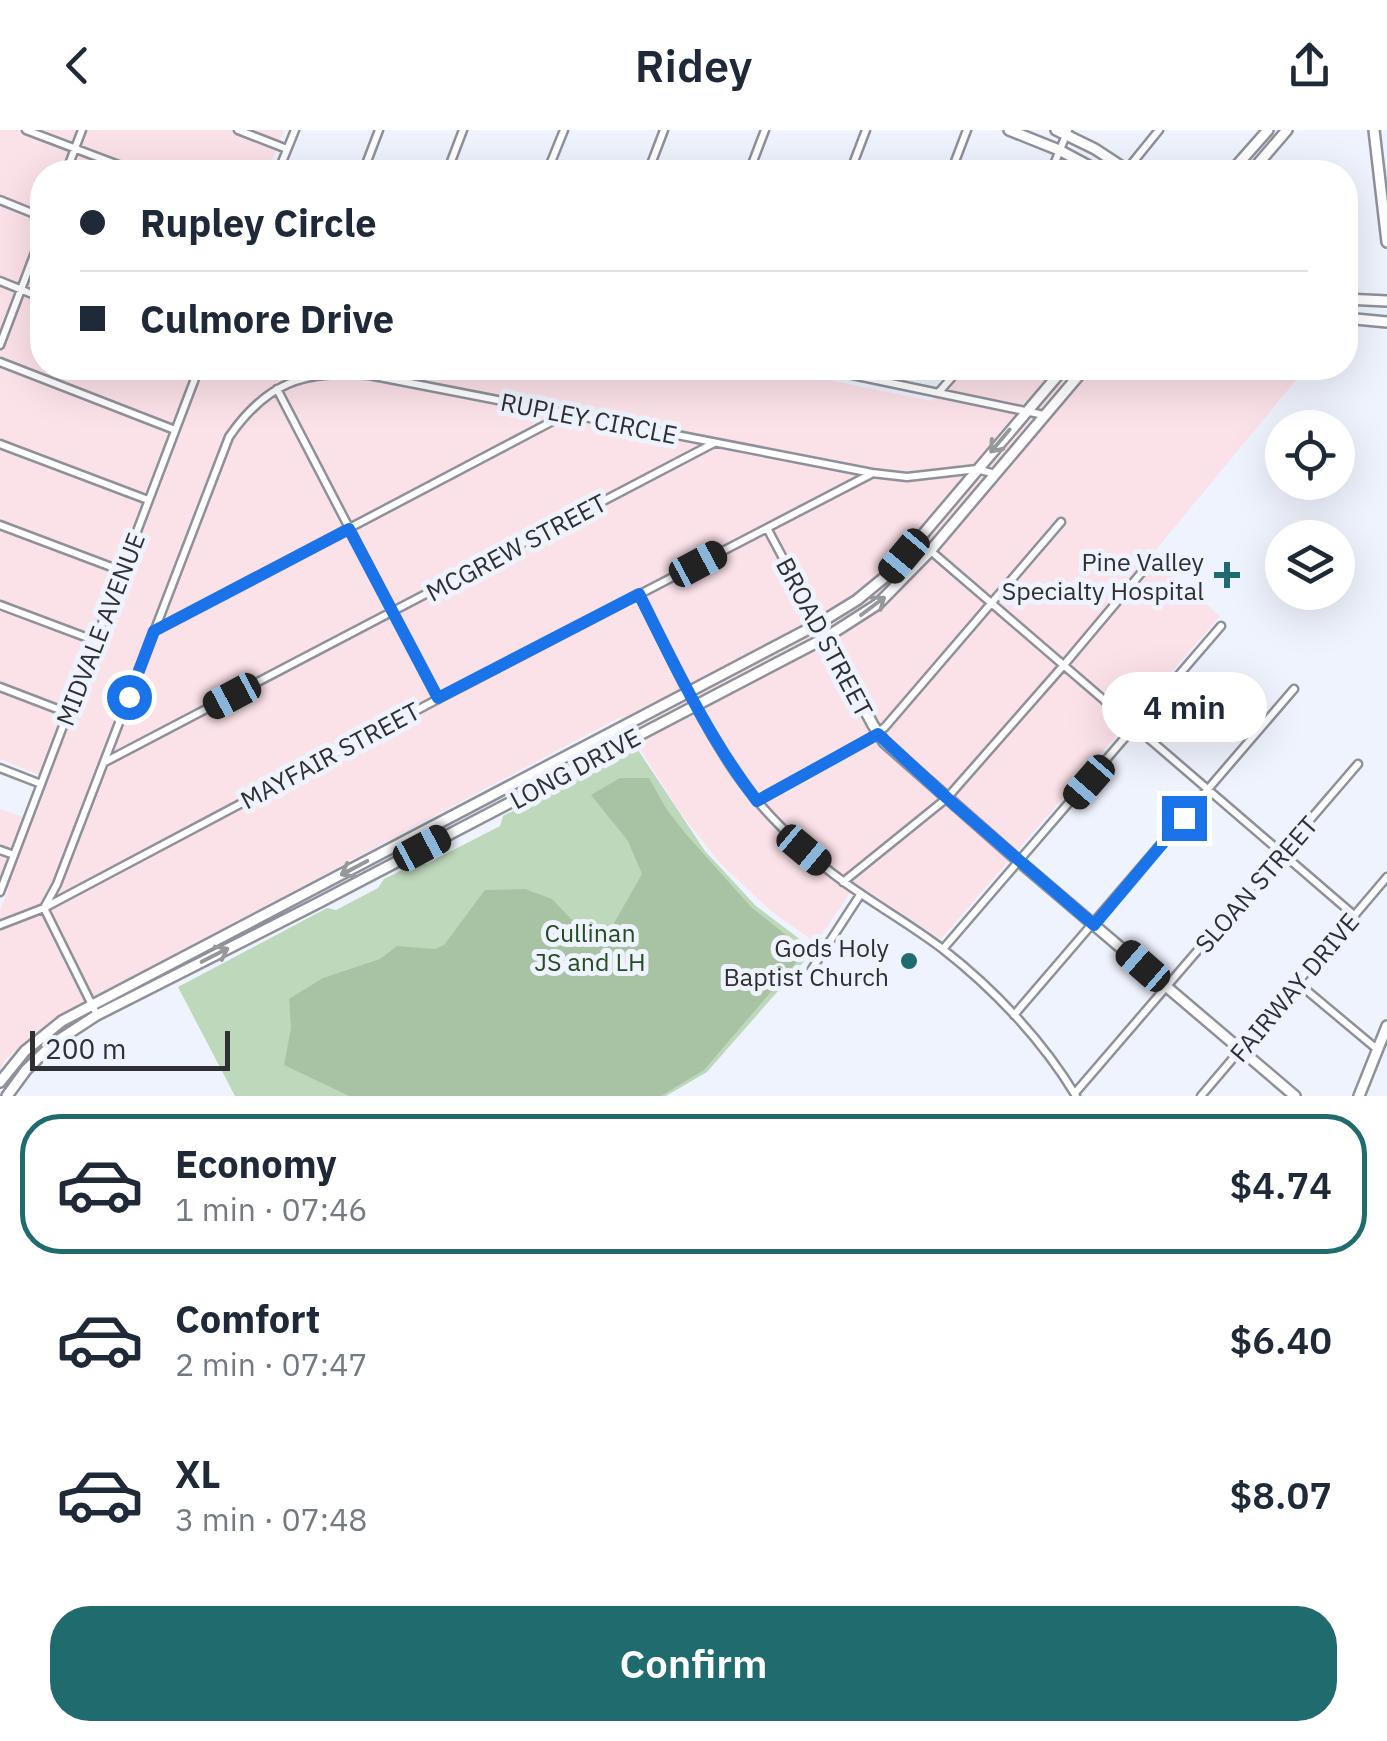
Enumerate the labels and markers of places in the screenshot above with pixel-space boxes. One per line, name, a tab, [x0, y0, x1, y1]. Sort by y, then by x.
place label: Pine Valley Specialty Hospital	[1002, 545, 1205, 607]
marker: Pine Valley Specialty Hospital	[1214, 562, 1240, 588]
place label: Gods Holy Baptist Church	[724, 931, 890, 993]
marker: Gods Holy Baptist Church	[898, 950, 920, 972]

